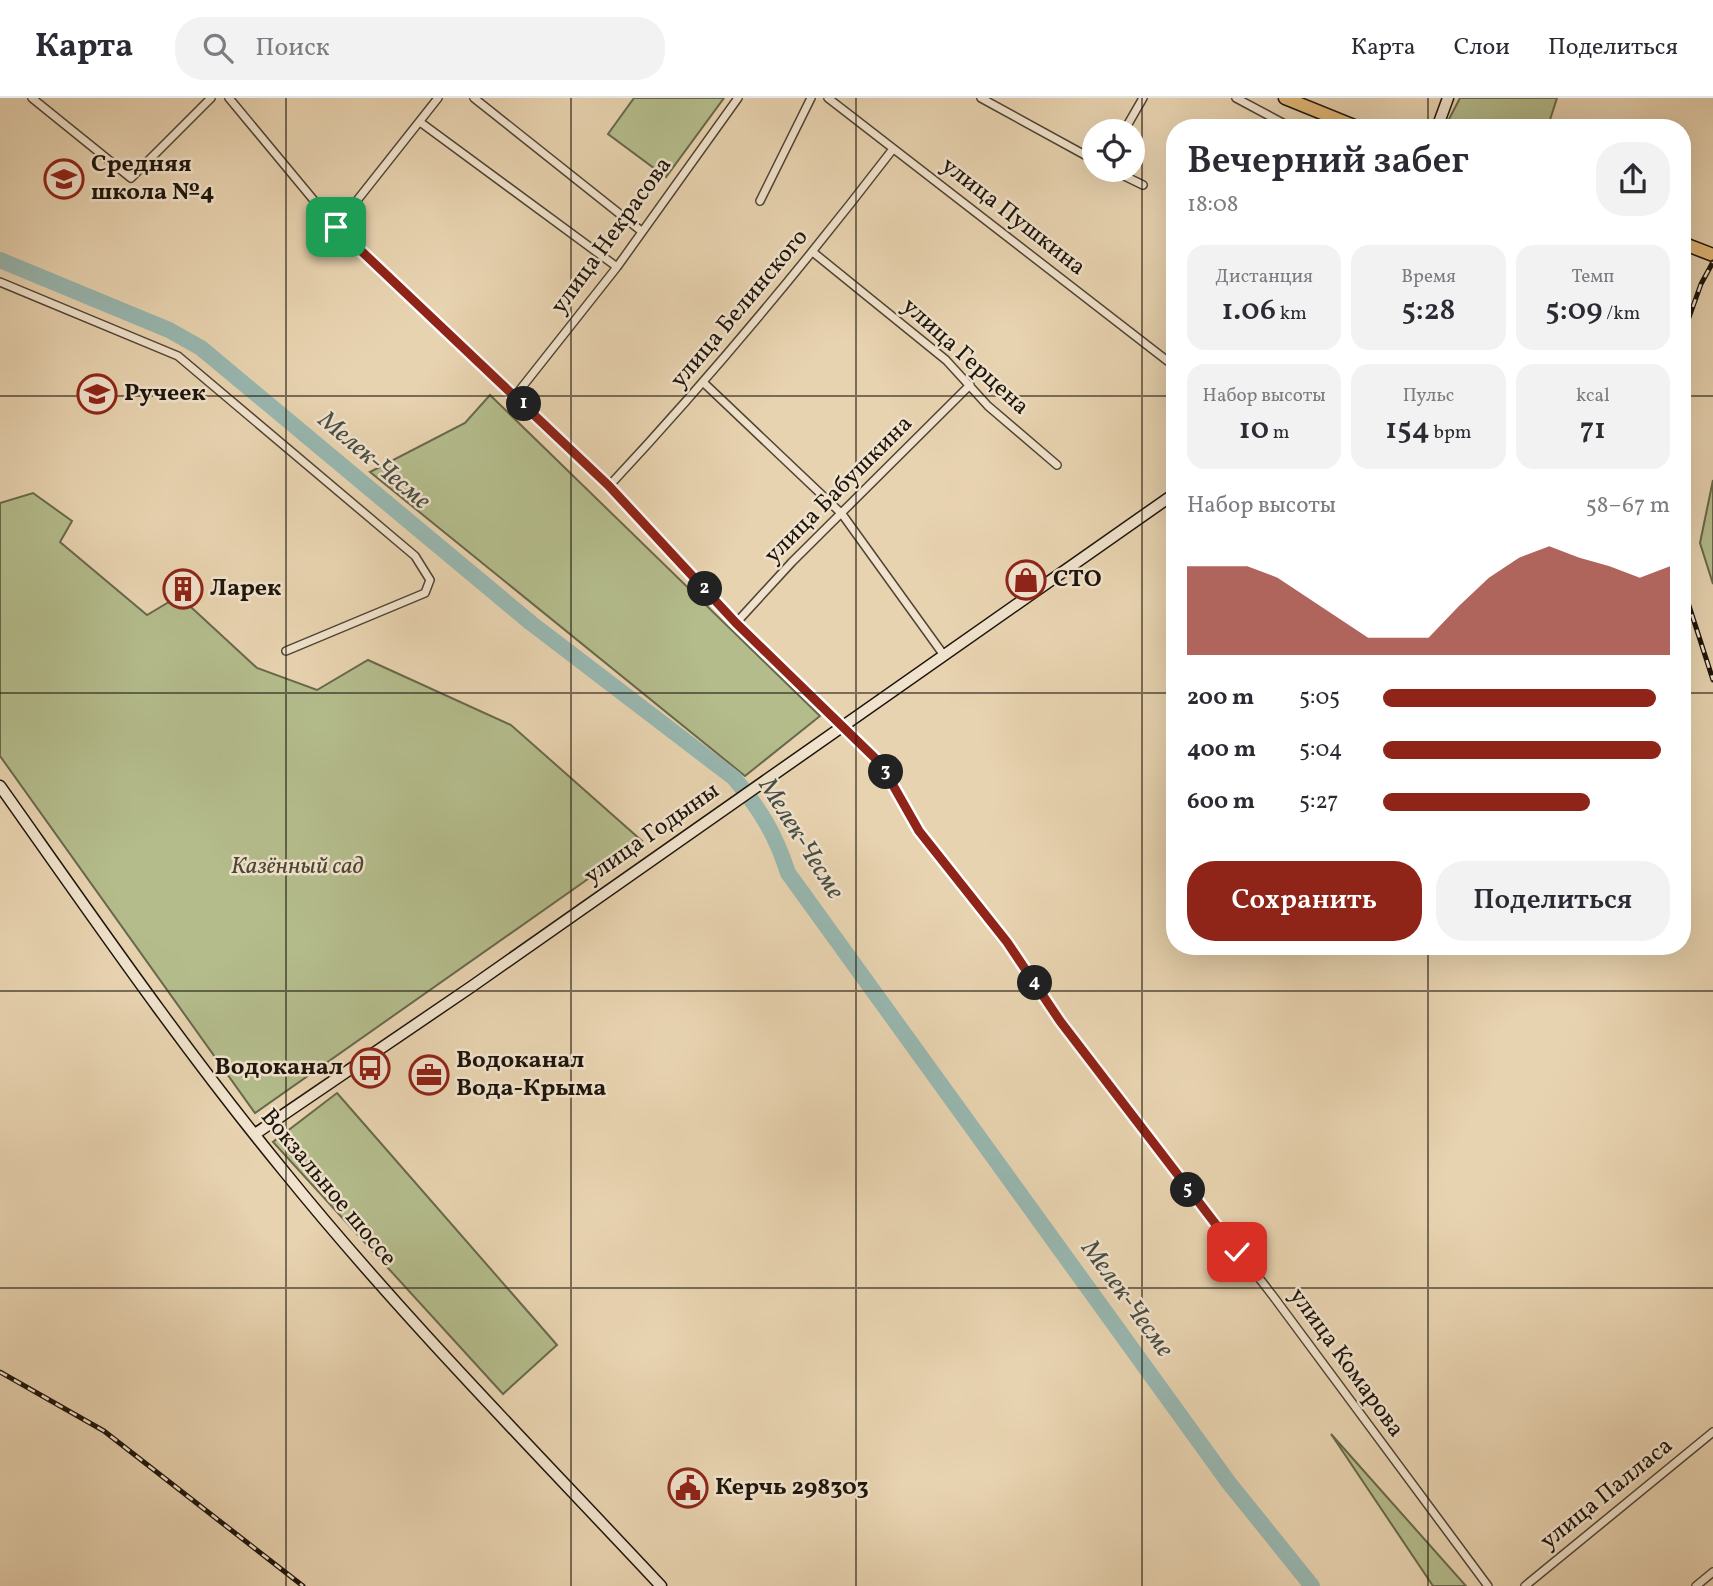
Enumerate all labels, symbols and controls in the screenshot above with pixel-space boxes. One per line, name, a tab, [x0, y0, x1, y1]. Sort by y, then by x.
search box	[175, 17, 665, 80]
text: Карта	[35, 25, 133, 71]
icon: search	[199, 29, 237, 67]
text: Поиск	[255, 30, 330, 66]
text: Карта	[1351, 31, 1416, 65]
text: Слои	[1454, 31, 1510, 65]
text: Поделиться	[1548, 31, 1678, 65]
map controls	[1082, 119, 1145, 182]
button: locate	[1082, 119, 1145, 182]
text: Вечерний забег	[1187, 136, 1469, 189]
button: share	[1596, 142, 1670, 216]
place label: Средняя школа №4	[91, 148, 215, 210]
street label: улица Некрасова	[543, 150, 681, 322]
street label: улица Пушкина	[933, 150, 1093, 284]
school or university icon: Средняя школа №4	[43, 158, 85, 200]
text: 18:08	[1187, 189, 1239, 221]
pin	[306, 197, 366, 257]
icon: arrive	[317, 208, 355, 246]
street label: улица Белинского	[663, 222, 817, 396]
text: Дистанция	[1215, 264, 1313, 290]
text: Время	[1401, 264, 1456, 290]
text: Темп	[1571, 264, 1614, 290]
street label: улица Герцена	[894, 290, 1036, 424]
text: 1.06	[1221, 290, 1276, 332]
text: 5:28	[1401, 290, 1456, 332]
text: 5:09	[1545, 290, 1602, 332]
text: km	[1276, 301, 1307, 327]
text: /km	[1602, 301, 1640, 327]
school or university icon: Ручеек	[76, 373, 118, 415]
place label: Ручеек	[124, 377, 206, 411]
text: Набор высоты	[1203, 383, 1326, 409]
text: Пульс	[1403, 383, 1454, 409]
text: kcal	[1576, 383, 1610, 409]
pin: 1	[506, 386, 542, 422]
text: 1	[520, 390, 527, 416]
water label: Мелек-Чесме	[309, 402, 438, 519]
street label: улица Бабушкина	[757, 408, 921, 572]
text: 10	[1239, 409, 1269, 451]
text: 154	[1385, 409, 1430, 451]
text: 71	[1580, 409, 1606, 451]
text: m	[1269, 420, 1290, 446]
text: bpm	[1430, 420, 1472, 446]
text: Набор высоты	[1187, 490, 1336, 522]
text: 58–67 m	[1586, 490, 1670, 522]
shop icon: СТО	[1005, 559, 1047, 601]
place label: СТО	[1053, 563, 1102, 597]
building icon: Ларек	[162, 568, 204, 610]
place label: Ларек	[210, 572, 281, 606]
pin: 2	[688, 572, 722, 606]
text: 2	[700, 575, 709, 601]
text: 200 m	[1187, 682, 1254, 714]
text: 5:05	[1299, 682, 1340, 714]
text: 400 m	[1187, 734, 1256, 766]
text: 5:04	[1299, 734, 1342, 766]
pin: 3	[868, 754, 903, 790]
text: 3	[881, 758, 890, 784]
water label: Мелек-Чесме	[749, 770, 853, 907]
street label: улица Годыны	[577, 775, 727, 893]
text: 600 m	[1187, 786, 1255, 818]
text: 5:27	[1299, 786, 1338, 818]
park label: Казённый сад	[231, 850, 364, 884]
button: Сохранить	[1187, 861, 1422, 941]
button: Поделиться	[1436, 861, 1670, 941]
pin: 4	[1018, 966, 1052, 1001]
text: 4	[1029, 969, 1040, 995]
place label: Водоканал Вода-Крыма	[456, 1044, 606, 1106]
bus stop icon: Водоканал	[349, 1047, 391, 1089]
place label: Водоканал	[215, 1051, 343, 1085]
office icon: Водоканал Вода-Крыма	[408, 1054, 450, 1096]
street label: Вокзальное шоссе	[252, 1102, 404, 1274]
pin: 5	[1170, 1172, 1206, 1208]
text: 5	[1183, 1176, 1192, 1202]
pin	[1207, 1222, 1267, 1282]
water label: Мелек-Чесме	[1072, 1232, 1182, 1365]
icon: check	[1218, 1233, 1256, 1271]
street label: улица Комарова	[1280, 1281, 1412, 1445]
street label: улица Палласа	[1533, 1430, 1681, 1558]
public building icon: Керчь 298303	[667, 1467, 709, 1509]
place label: Керчь 298303	[715, 1471, 869, 1505]

